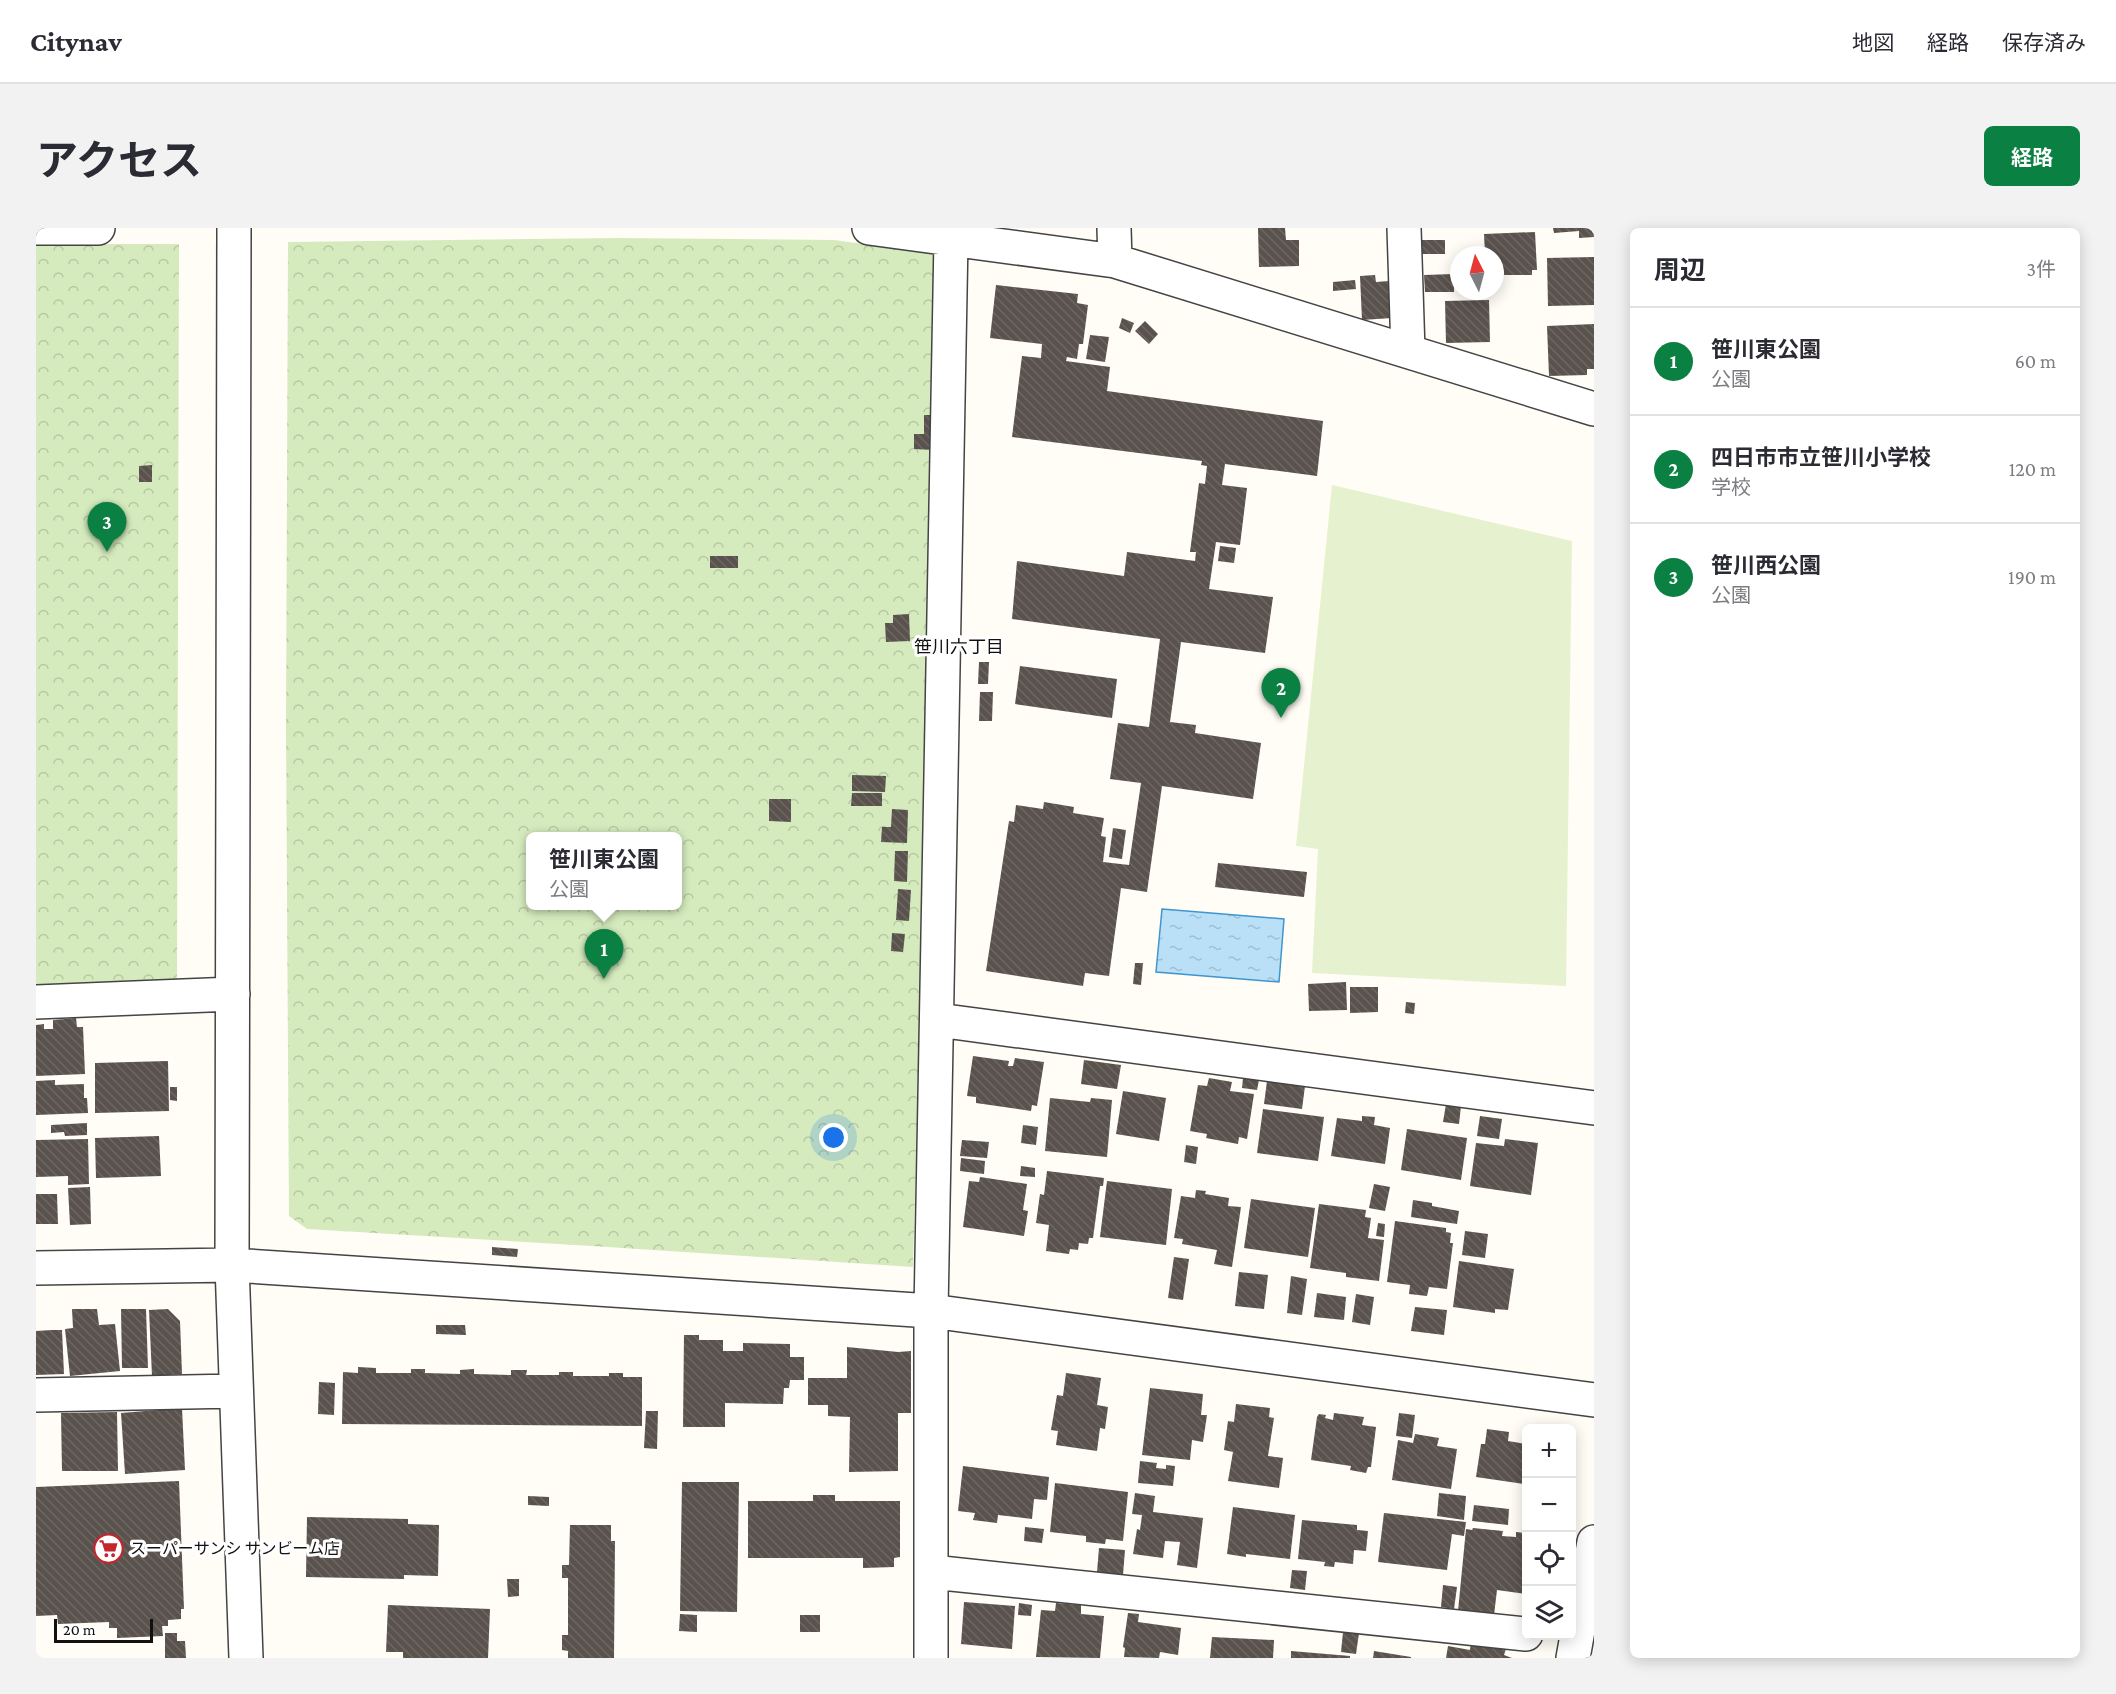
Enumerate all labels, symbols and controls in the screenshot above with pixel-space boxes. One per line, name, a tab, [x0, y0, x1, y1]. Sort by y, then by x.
text: Citynav	[30, 26, 122, 57]
text: 地図	[1852, 31, 1894, 55]
text: 経路	[1927, 31, 1969, 55]
text: 保存済み	[2002, 31, 2086, 55]
button: 経路	[1984, 126, 2080, 186]
text: アクセス	[36, 137, 202, 184]
north arrow	[1450, 246, 1504, 300]
text: 周辺	[1654, 256, 1706, 285]
text: 3件	[2027, 258, 2056, 280]
text: 笹川東公園	[1711, 337, 1821, 362]
text: 1	[1670, 350, 1677, 372]
text: 60 m	[2015, 350, 2056, 372]
text: 公園	[1711, 368, 1751, 390]
text: 四日市市立笹川小学校	[1711, 445, 1931, 470]
text: 2	[1668, 458, 1679, 480]
text: 120 m	[2009, 458, 2056, 480]
text: 学校	[1711, 476, 1751, 498]
pin: 3	[88, 502, 126, 552]
text: 笹川西公園	[1711, 553, 1821, 578]
text: 3	[1669, 566, 1678, 588]
text: 190 m	[2008, 566, 2056, 588]
text: 公園	[1711, 584, 1751, 606]
district label: 笹川六丁目	[914, 637, 1004, 657]
pin: 2	[1262, 668, 1300, 718]
popup	[526, 832, 682, 910]
text: 笹川東公園	[549, 847, 659, 872]
text: 公園	[549, 878, 589, 900]
pin: 1	[584, 930, 624, 979]
your location	[819, 1123, 848, 1152]
map controls	[1522, 1424, 1576, 1640]
button: +	[1522, 1424, 1576, 1478]
button: −	[1522, 1478, 1576, 1532]
supermarket icon: スーパーサンシ サンビーム店	[93, 1532, 125, 1564]
button: locate	[1522, 1532, 1576, 1586]
place label: スーパーサンシ サンビーム店	[130, 1540, 340, 1557]
button: layers	[1522, 1586, 1576, 1640]
scale bar	[54, 1616, 153, 1644]
text: 20 m	[63, 1621, 96, 1638]

